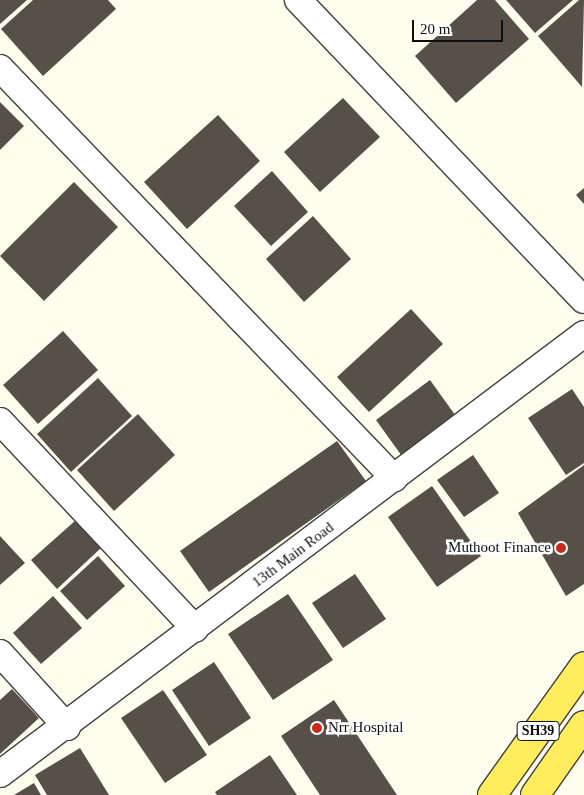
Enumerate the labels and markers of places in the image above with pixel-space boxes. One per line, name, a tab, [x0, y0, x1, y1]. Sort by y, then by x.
place label: Muthoot Finance	[448, 539, 551, 557]
marker: Muthoot Finance	[555, 542, 567, 554]
place label: Nrr Hospital	[328, 719, 403, 737]
marker: Nrr Hospital	[310, 721, 324, 735]

